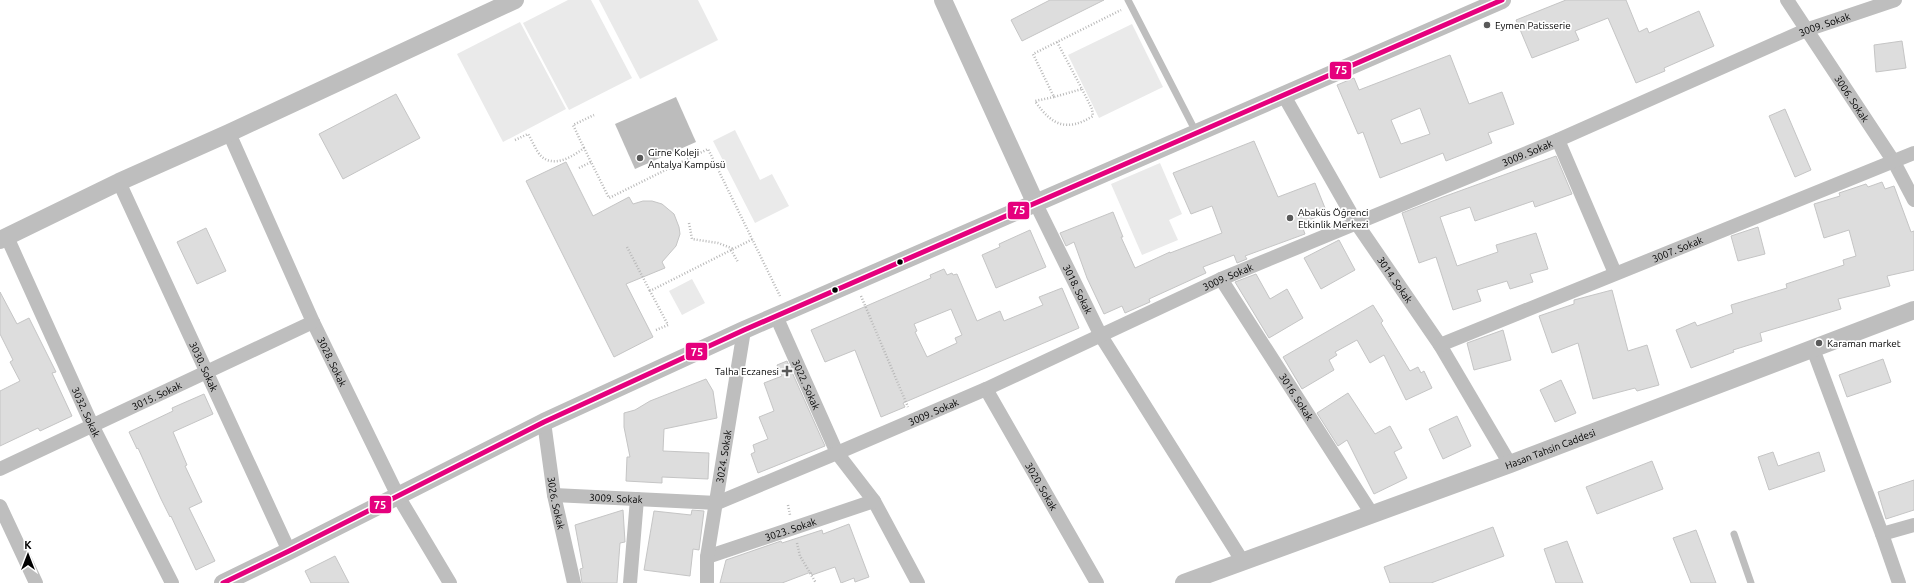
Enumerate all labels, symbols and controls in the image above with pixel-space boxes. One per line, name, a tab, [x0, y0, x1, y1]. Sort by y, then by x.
street label: 3009. Sokak	[1797, 10, 1852, 38]
marker: Eymen Patisserie	[1482, 20, 1492, 30]
place label: Eymen Patisserie	[1495, 20, 1571, 31]
line badge: 75	[1329, 61, 1352, 80]
text: 75	[1335, 64, 1347, 76]
street label: 3006. Sokak	[1833, 73, 1871, 124]
street label: 3009. Sokak	[1500, 137, 1554, 168]
place label: Girne Koleji Antalya Kampüsü	[648, 147, 726, 170]
marker: Girne Koleji Antalya Kampüsü	[635, 153, 645, 163]
line badge: 75	[1007, 201, 1030, 220]
text: 75	[1013, 204, 1025, 216]
place label: Abaküs Öğrenci Etkinlik Merkezi	[1298, 207, 1369, 230]
marker: Abaküs Öğrenci Etkinlik Merkezi	[1285, 213, 1295, 223]
street label: 3007. Sokak	[1650, 234, 1704, 264]
street label: 3014. Sokak	[1375, 254, 1415, 305]
unlabelled marker	[895, 257, 905, 267]
street label: 3009. Sokak	[1201, 261, 1255, 292]
street label: 3018. Sokak	[1061, 263, 1095, 316]
unlabelled marker	[830, 285, 840, 295]
street label: 3028. Sokak	[316, 335, 349, 388]
marker: Karaman market	[1814, 338, 1824, 348]
place label: Karaman market	[1827, 338, 1901, 349]
street label: 3030. Sokak	[188, 340, 220, 393]
line badge: 75	[685, 342, 708, 361]
text: 75	[691, 346, 703, 358]
street label: 3022. Sokak	[791, 358, 822, 411]
place label: Talha Eczanesi	[715, 366, 779, 377]
marker: Talha Eczanesi	[782, 366, 792, 376]
street label: 3016. Sokak	[1278, 371, 1316, 422]
street label: 3015. Sokak	[130, 379, 183, 412]
street label: 3032. Sokak	[70, 385, 103, 439]
street label: 3009. Sokak	[906, 396, 960, 427]
street label: Hasan Tahsin Caddesi	[1503, 427, 1597, 471]
street label: 3024. Sokak	[714, 429, 733, 484]
street label: 3020. Sokak	[1024, 460, 1060, 512]
street label: 3026. Sokak	[546, 476, 567, 531]
street label: 3009. Sokak	[589, 491, 643, 505]
line badge: 75	[369, 495, 392, 514]
text: 75	[374, 499, 386, 511]
street label: 3023. Sokak	[763, 515, 818, 543]
north arrow	[8, 535, 48, 575]
text: K	[24, 539, 32, 551]

